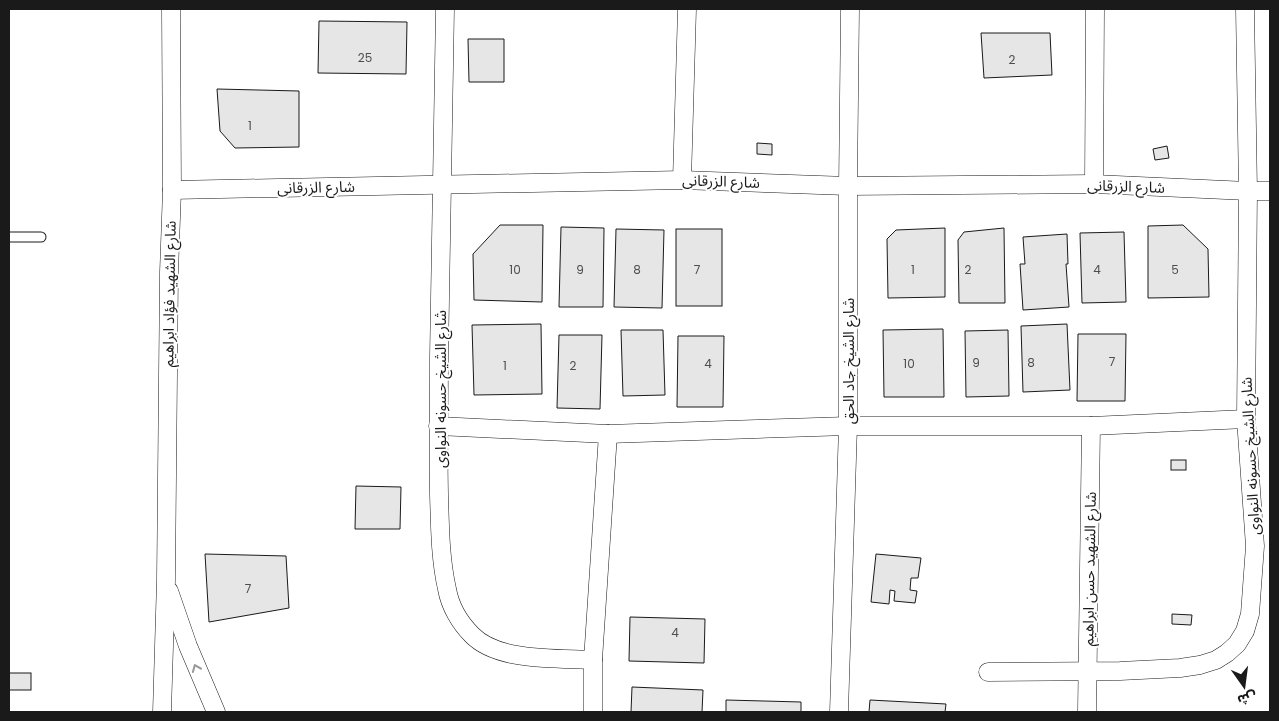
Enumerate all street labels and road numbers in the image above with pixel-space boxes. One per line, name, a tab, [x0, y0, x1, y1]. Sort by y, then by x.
street label: شارع الزرقانى	[682, 169, 761, 195]
street label: شارع الزرقانى	[1087, 174, 1166, 200]
street label: شارع الزرقانى	[277, 176, 355, 200]
street label: شارع الشهيد فؤاد ابراهيم	[157, 220, 183, 367]
street label: شارع الشيخ جاد الحق	[838, 298, 861, 424]
street label: شارع الشيخ حسونه النواوى	[430, 310, 453, 468]
street label: شارع الشيخ حسونه النواوى	[1235, 376, 1267, 536]
street label: شارع الشهيد حسن ابراهيم	[1077, 491, 1103, 646]

